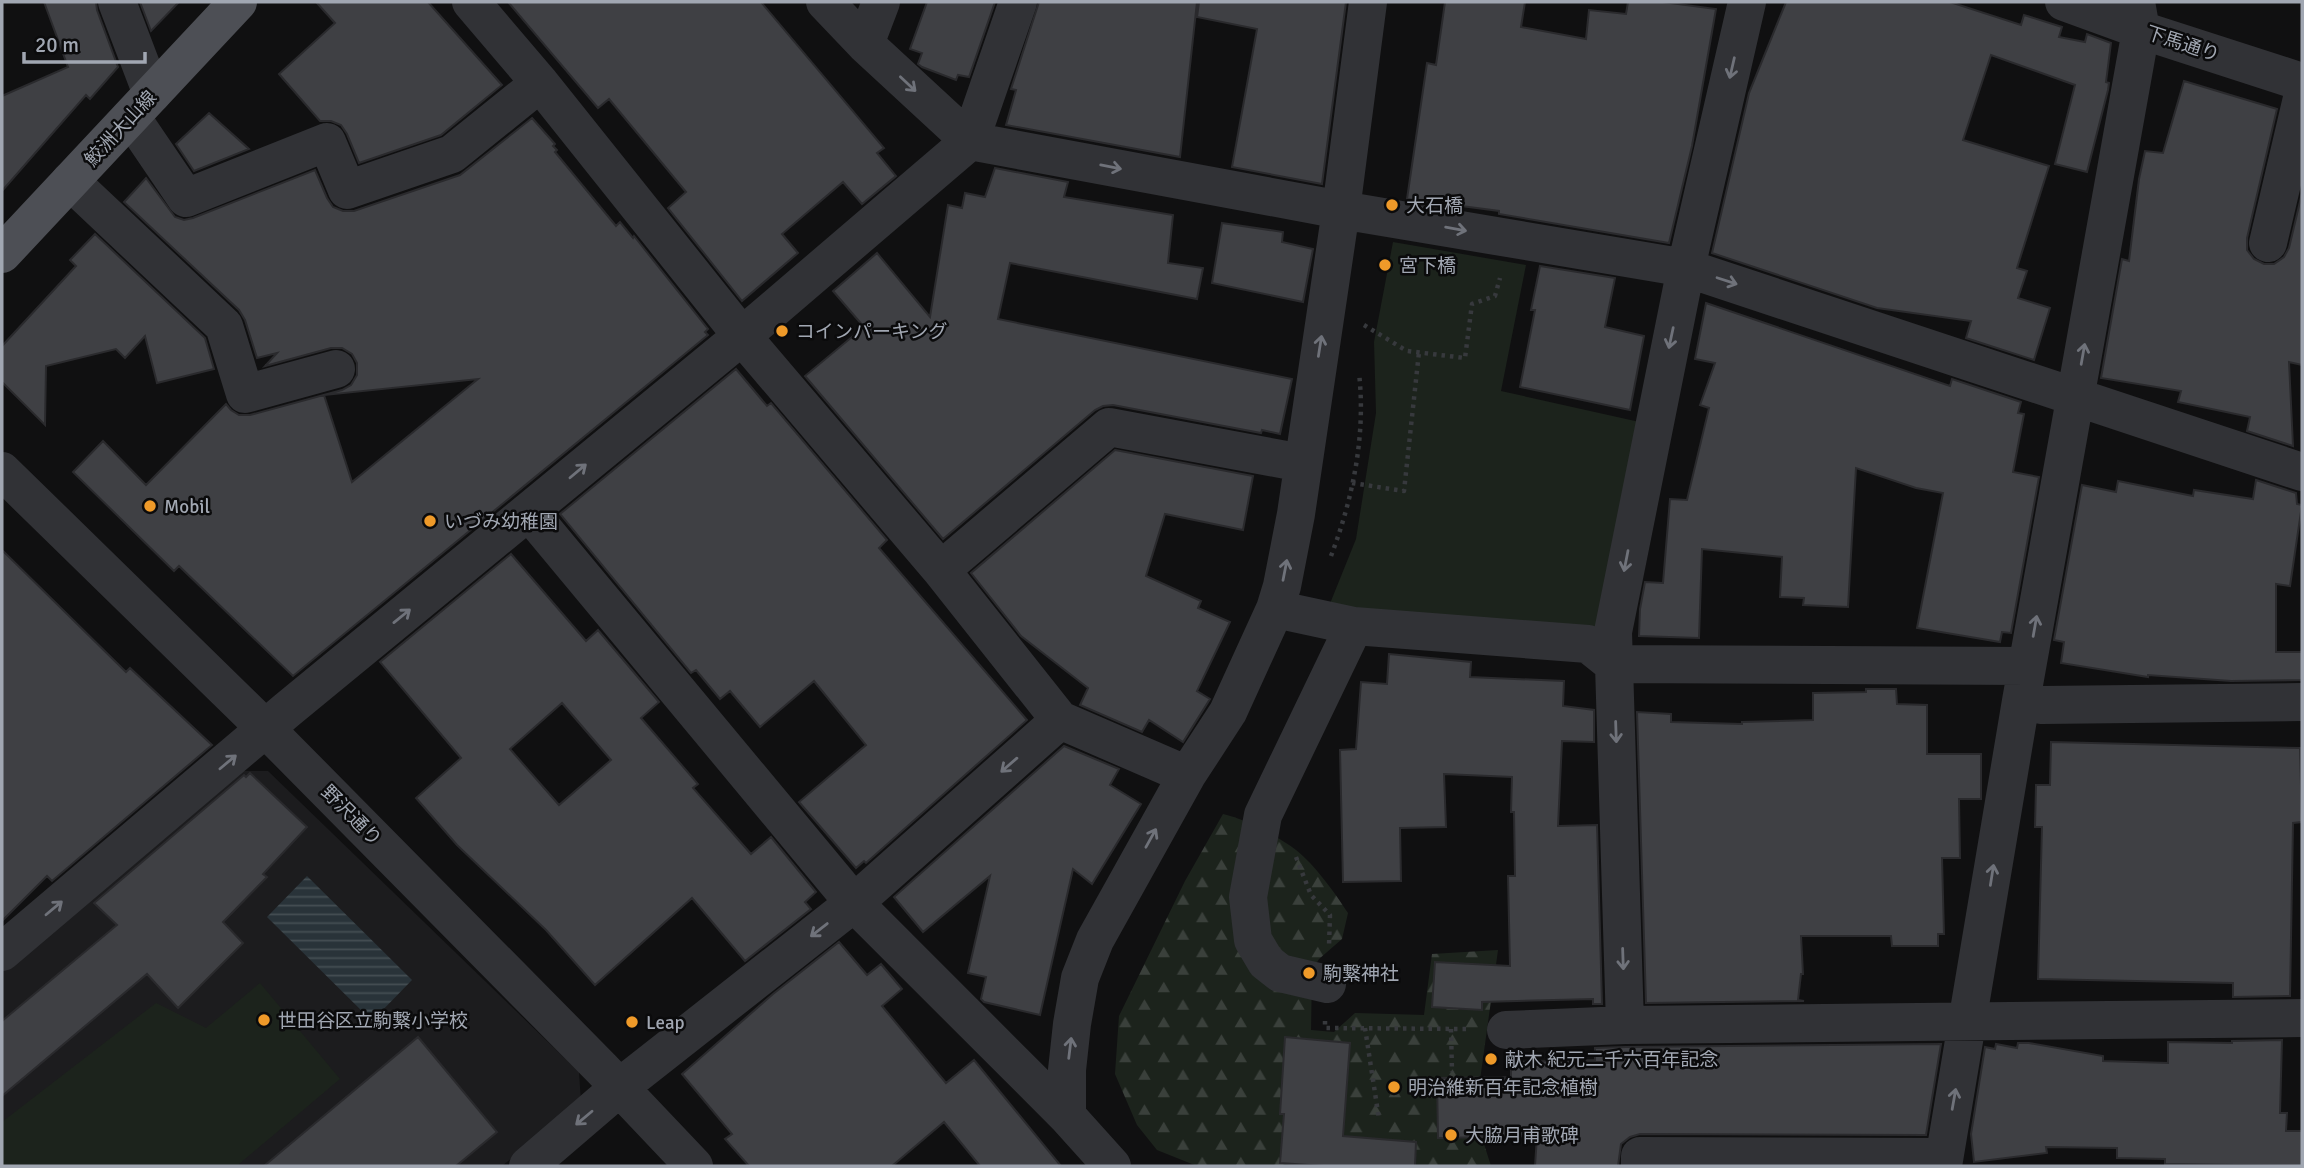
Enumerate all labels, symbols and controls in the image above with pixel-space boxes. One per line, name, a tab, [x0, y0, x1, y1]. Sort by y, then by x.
scale bar	[24, 21, 145, 65]
street label: 下馬通り	[2143, 21, 2223, 67]
text: 20 m	[35, 32, 79, 58]
one-way arrow	[1725, 56, 1738, 79]
one-way arrow	[899, 76, 917, 92]
street label: 鮫洲大山線	[80, 86, 162, 172]
one-way arrow	[1099, 161, 1122, 174]
place label: 大石橋	[1406, 194, 1463, 218]
marker: 大石橋	[1384, 197, 1400, 213]
one-way arrow	[1444, 223, 1467, 236]
place label: 宮下橋	[1399, 254, 1456, 278]
marker: 宮下橋	[1377, 257, 1393, 273]
one-way arrow	[1715, 276, 1737, 288]
place label: コインパーキング	[796, 320, 947, 344]
marker: コインパーキング	[774, 323, 790, 339]
one-way arrow	[1664, 326, 1678, 349]
one-way arrow	[1314, 335, 1327, 358]
one-way arrow	[2077, 343, 2090, 366]
one-way arrow	[569, 464, 587, 479]
place label: Mobil	[164, 495, 210, 519]
marker: Mobil	[142, 498, 158, 514]
place label: いづみ幼稚園	[444, 510, 558, 534]
marker: いづみ幼稚園	[422, 513, 438, 529]
one-way arrow	[1619, 549, 1633, 572]
one-way arrow	[1278, 559, 1292, 582]
one-way arrow	[393, 608, 411, 623]
one-way arrow	[2028, 615, 2042, 638]
one-way arrow	[1609, 720, 1622, 743]
one-way arrow	[219, 754, 237, 770]
one-way arrow	[1000, 757, 1018, 773]
street label: 野沢通り	[316, 780, 387, 851]
one-way arrow	[1145, 828, 1158, 849]
one-way arrow	[1986, 864, 1999, 887]
one-way arrow	[45, 900, 63, 916]
one-way arrow	[810, 923, 828, 938]
one-way arrow	[1616, 947, 1629, 970]
place label: 駒繋神社	[1323, 962, 1399, 986]
marker: 駒繋神社	[1301, 965, 1317, 981]
place label: 世田谷区立駒繋小学校	[278, 1009, 468, 1033]
place label: Leap	[646, 1011, 685, 1035]
marker: 世田谷区立駒繋小学校	[256, 1012, 272, 1028]
marker: Leap	[624, 1014, 640, 1030]
one-way arrow	[1063, 1037, 1076, 1059]
place label: 献木 紀元二千六百年記念	[1505, 1048, 1718, 1072]
marker: 献木 紀元二千六百年記念	[1483, 1051, 1499, 1067]
place label: 明治維新百年記念植樹	[1408, 1076, 1598, 1100]
marker: 明治維新百年記念植樹	[1386, 1079, 1402, 1095]
one-way arrow	[1948, 1088, 1961, 1111]
one-way arrow	[575, 1110, 593, 1126]
place label: 大脇月甫歌碑	[1465, 1124, 1579, 1148]
marker: 大脇月甫歌碑	[1443, 1127, 1459, 1143]

